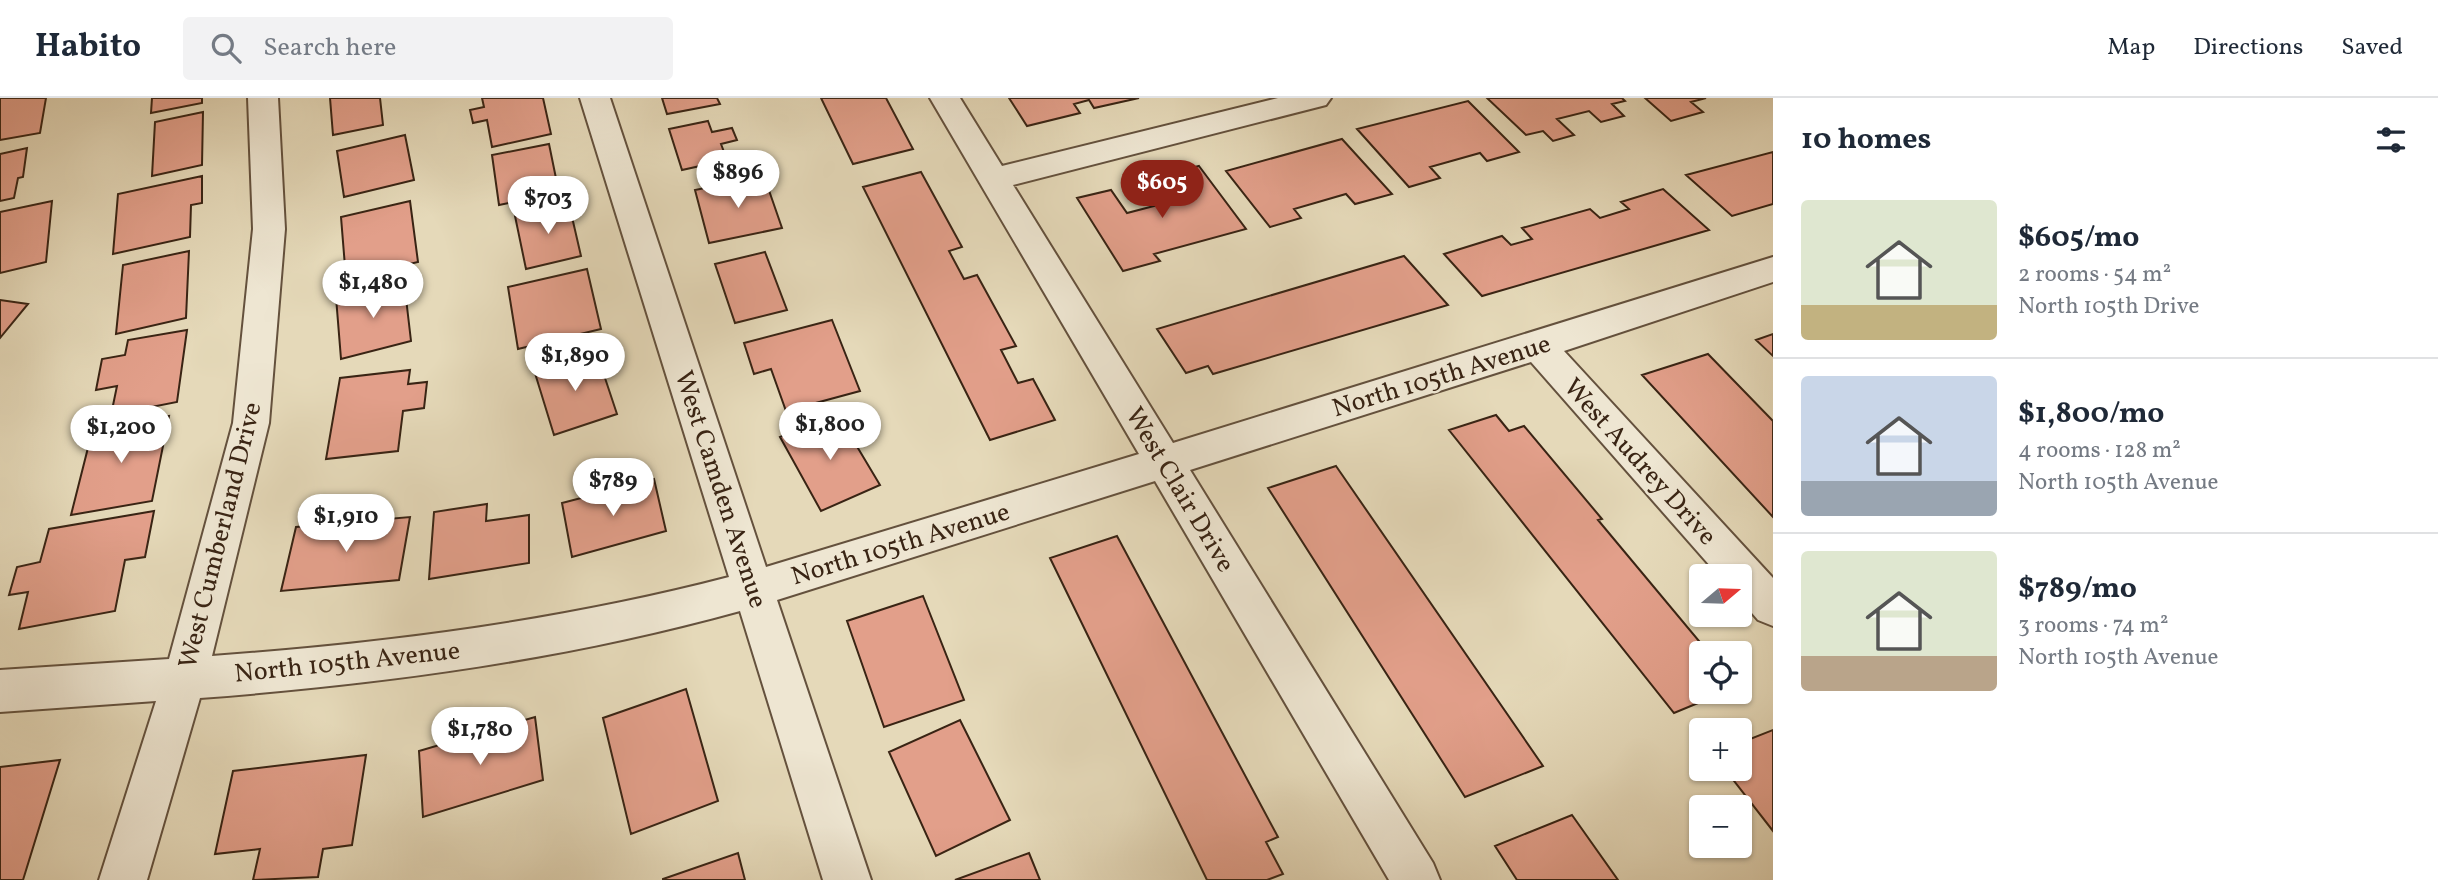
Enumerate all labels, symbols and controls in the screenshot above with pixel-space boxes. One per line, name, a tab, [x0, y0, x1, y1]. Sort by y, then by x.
search box	[183, 17, 673, 80]
text: Habito	[35, 25, 141, 71]
icon: search	[207, 29, 245, 67]
text: Search here	[263, 30, 396, 66]
text: Map	[2107, 31, 2155, 65]
text: Directions	[2193, 31, 2303, 65]
text: Saved	[2341, 31, 2403, 65]
text: 10 homes	[1801, 119, 1931, 161]
icon: filters	[2372, 121, 2410, 159]
pin: $896	[697, 150, 779, 210]
text: $896	[712, 157, 764, 189]
pin: $605	[1121, 160, 1203, 220]
text: $605	[1137, 167, 1187, 199]
pin: $703	[507, 176, 589, 236]
text: $703	[524, 183, 572, 215]
text: $605/mo	[2018, 217, 2139, 259]
icon: home	[1857, 228, 1941, 312]
text: 2 rooms · 54 m²	[2018, 259, 2171, 291]
pin: $1,480	[316, 260, 430, 320]
text: $1,480	[338, 267, 408, 299]
text: North 105th Drive	[2018, 291, 2199, 323]
street label: North 105th Avenue	[1328, 327, 1555, 427]
pin: $1,890	[518, 334, 632, 393]
text: $1,890	[541, 340, 609, 372]
street label: West Camden Avenue	[665, 366, 775, 613]
street label: West Audrey Drive	[1555, 371, 1724, 554]
text: $1,800/mo	[2018, 393, 2164, 435]
street label: West Cumberland Drive	[170, 398, 271, 673]
street label: West Clair Drive	[1116, 401, 1243, 579]
pin: $1,800	[773, 402, 887, 462]
icon: home	[1857, 404, 1941, 488]
pin: $1,200	[64, 406, 178, 465]
text: $1,800	[795, 409, 865, 441]
text: $1,200	[86, 412, 156, 444]
text: 4 rooms · 128 m²	[2018, 435, 2181, 467]
pin: $789	[572, 458, 654, 518]
text: $789	[589, 465, 637, 497]
text: North 105th Avenue	[2018, 467, 2219, 499]
pin: $1,910	[289, 494, 403, 554]
street label: North 105th Avenue	[787, 495, 1014, 595]
text: $1,910	[314, 501, 378, 533]
north arrow	[1689, 564, 1752, 626]
map controls	[1689, 564, 1752, 858]
text: $789/mo	[2018, 568, 2137, 610]
icon: home	[1857, 579, 1941, 663]
text: 3 rooms · 74 m²	[2018, 610, 2168, 642]
street label: North 105th Avenue	[233, 633, 462, 693]
button: locate	[1689, 641, 1752, 704]
text: North 105th Avenue	[2018, 642, 2219, 674]
pin: $1,780	[423, 708, 537, 767]
text: $1,780	[447, 714, 513, 746]
button: +	[1689, 718, 1752, 781]
button: −	[1689, 795, 1752, 858]

